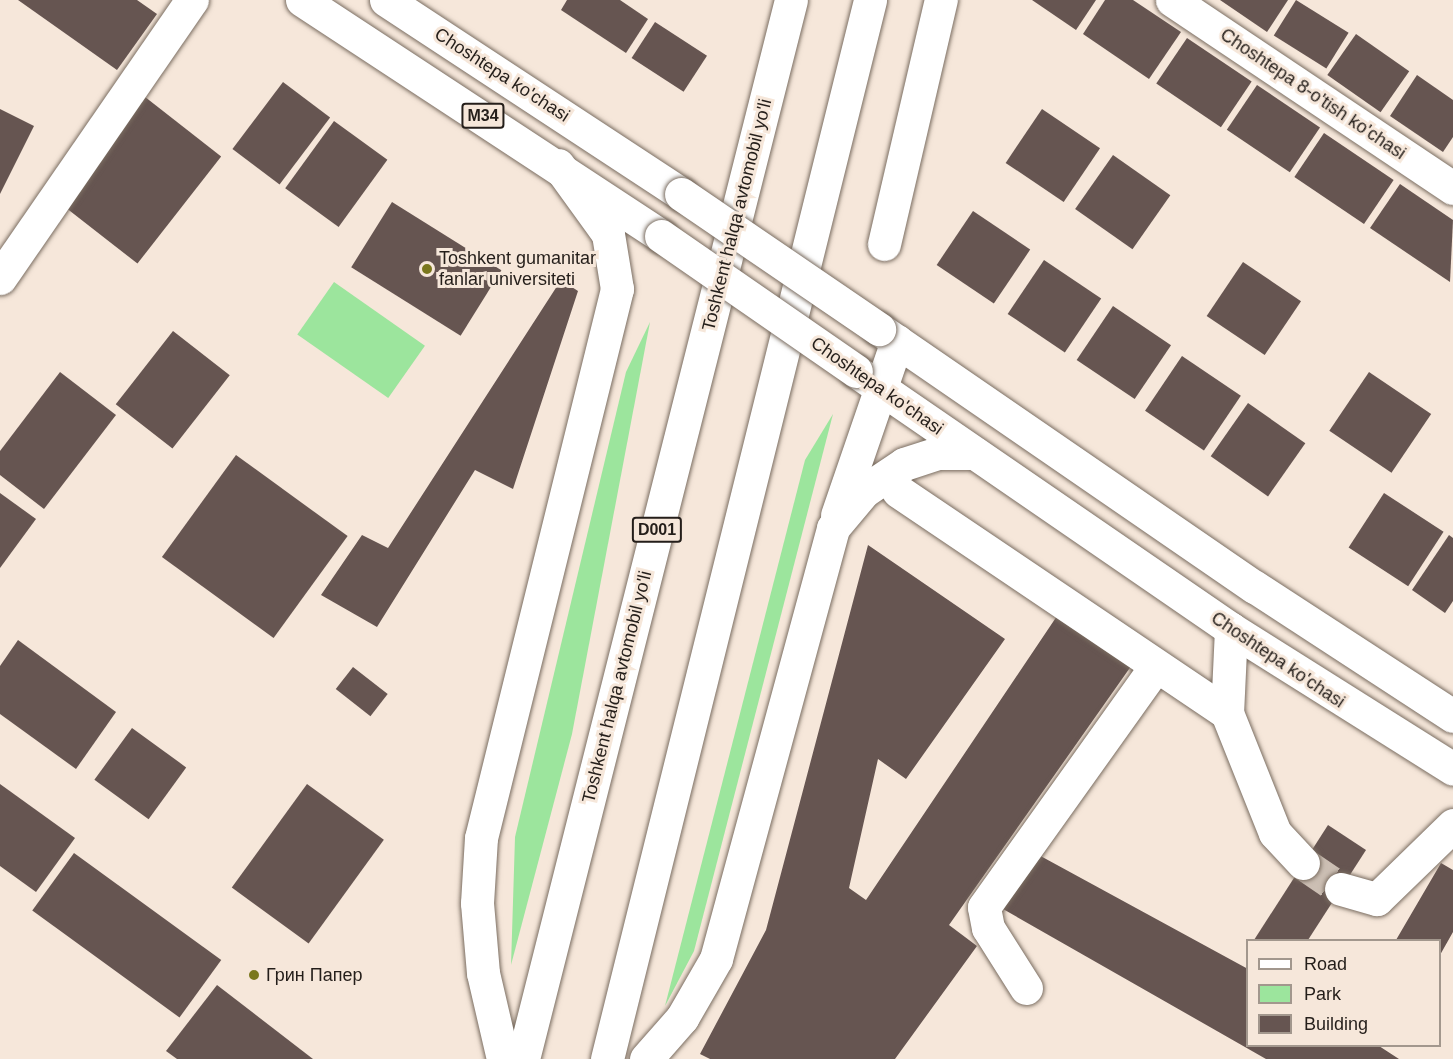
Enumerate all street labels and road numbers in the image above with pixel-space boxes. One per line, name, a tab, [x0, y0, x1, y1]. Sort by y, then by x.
street label: Choshtepa ko'chasi	[430, 23, 574, 127]
street label: Choshtepa 8-o'tish ko'chasi	[1216, 24, 1410, 164]
street label: Toshkent halqa avtomobil yo'li	[698, 97, 776, 333]
road number: M34	[460, 103, 506, 129]
street label: Choshtepa ko'chasi	[807, 332, 947, 440]
road number: D001	[632, 517, 682, 543]
street label: Toshkent halqa avtomobil yo'li	[578, 569, 656, 805]
street label: Choshtepa ko'chasi	[1207, 607, 1349, 713]

